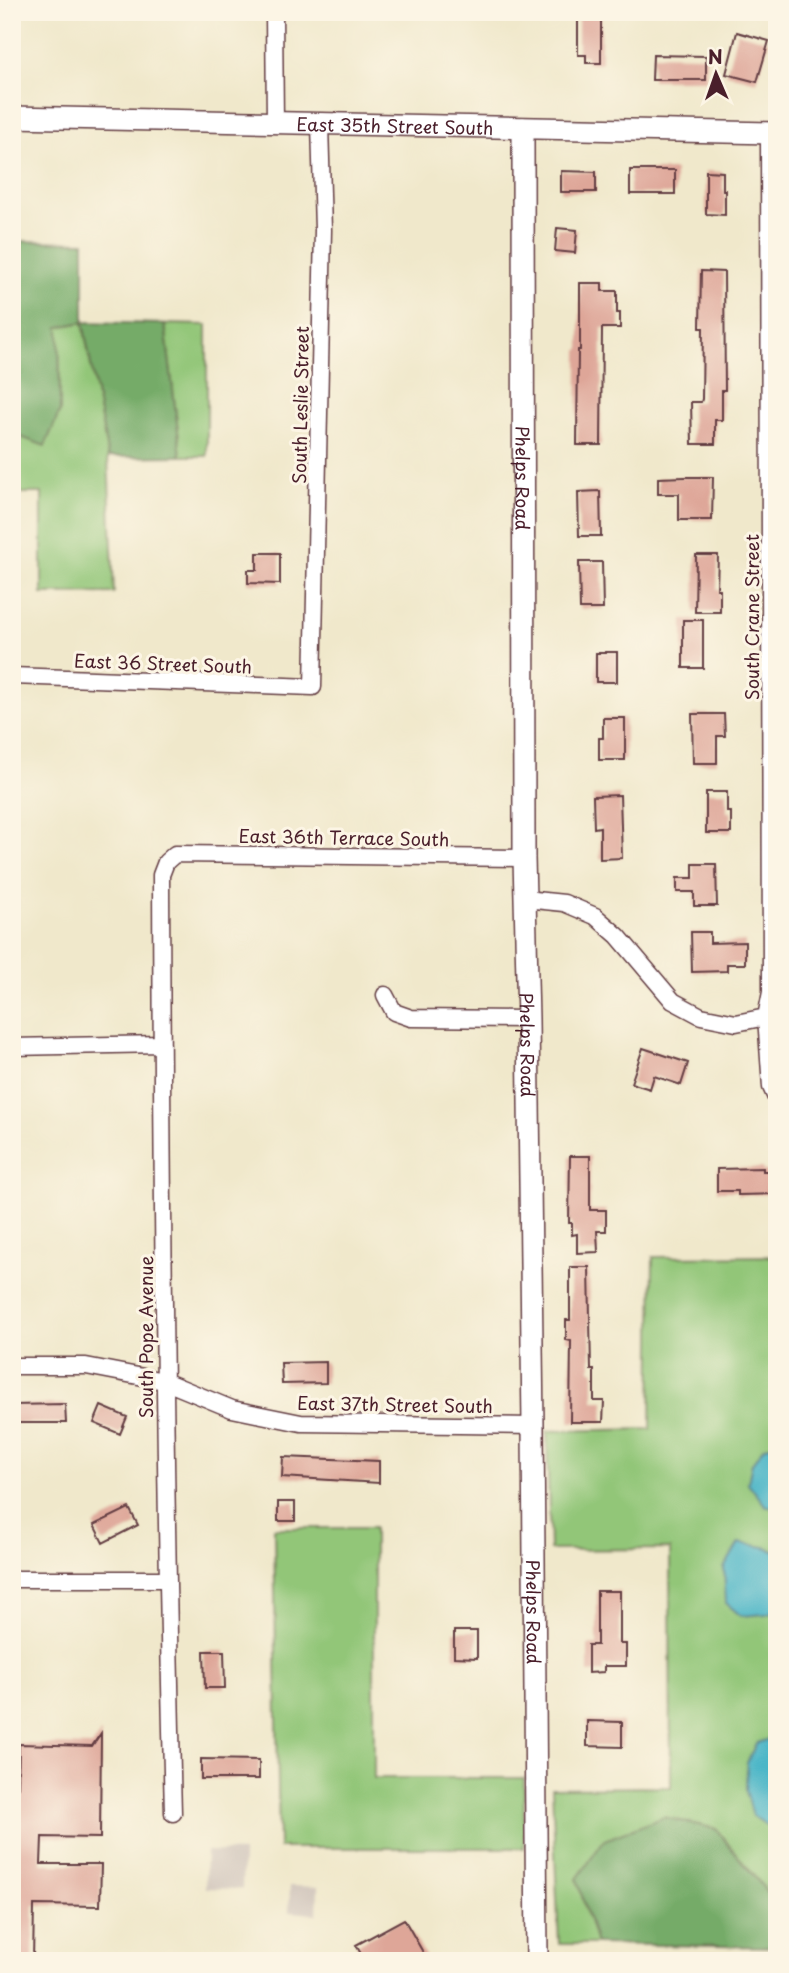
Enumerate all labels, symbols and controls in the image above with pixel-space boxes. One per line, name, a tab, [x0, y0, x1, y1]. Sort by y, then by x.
north arrow	[680, 38, 750, 108]
text: N	[707, 42, 723, 70]
street label: East 35th Street South	[296, 109, 494, 141]
street label: South Leslie Street	[285, 326, 315, 484]
street label: Phelps Road	[510, 426, 537, 530]
street label: South Crane Street	[738, 534, 765, 700]
street label: East 36 Street South	[73, 646, 253, 680]
street label: East 36th Terrace South	[238, 822, 450, 852]
street label: Phelps Road	[514, 992, 542, 1097]
street label: South Pope Avenue	[132, 1256, 159, 1418]
street label: East 37th Street South	[297, 1389, 493, 1419]
street label: Phelps Road	[520, 1559, 548, 1664]

